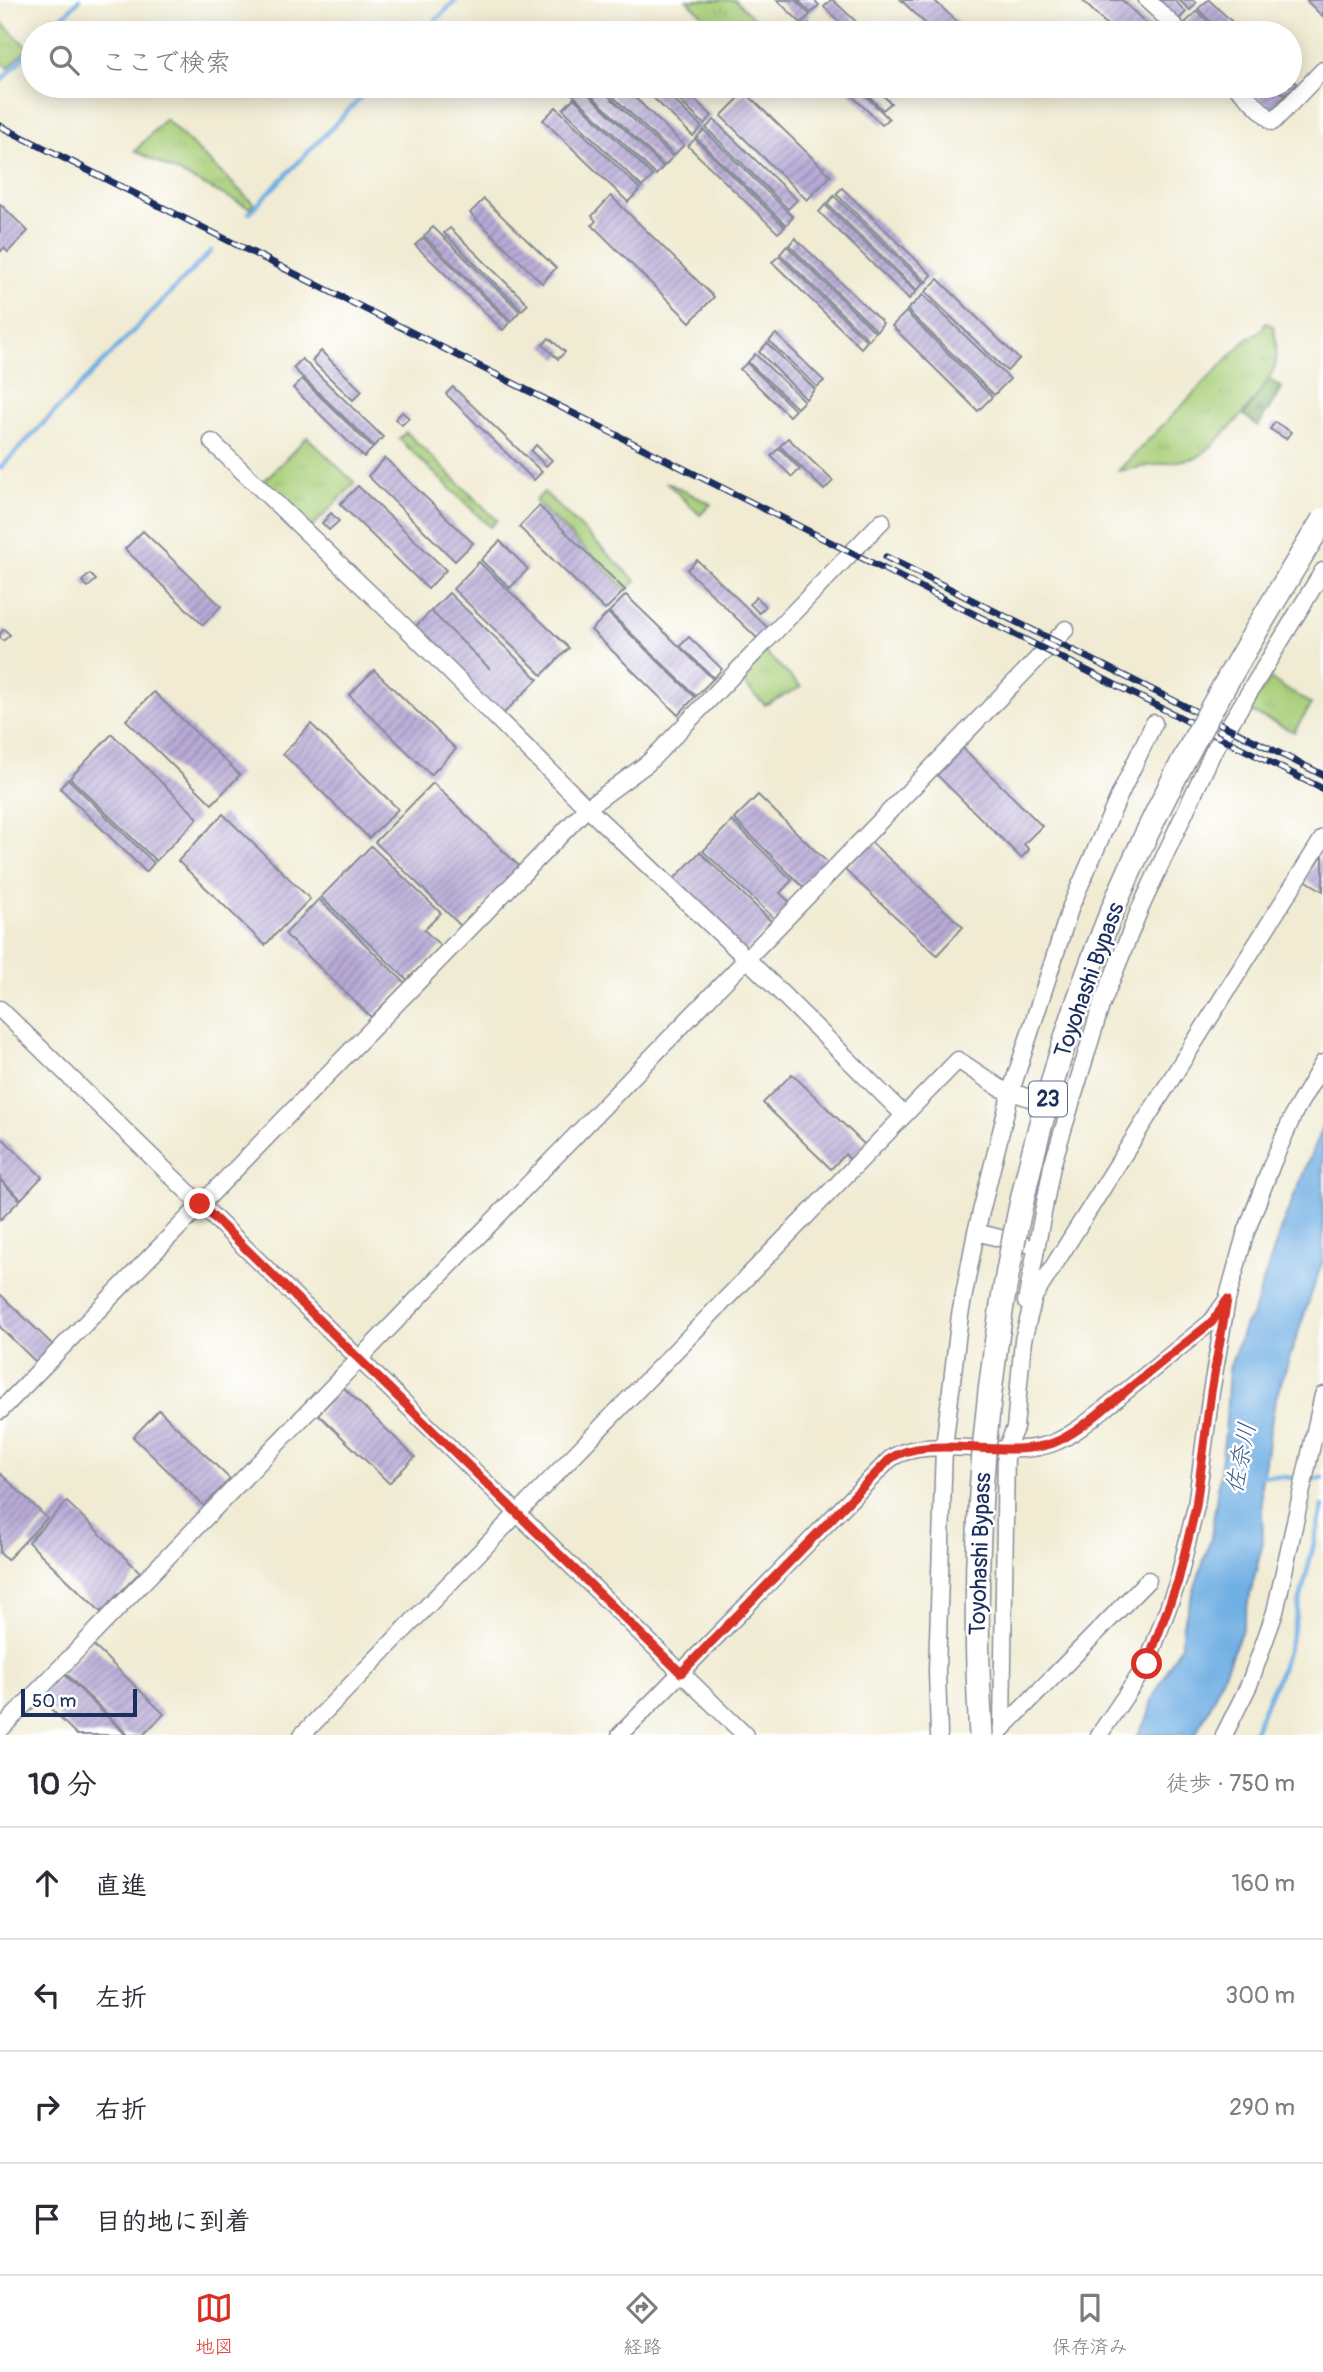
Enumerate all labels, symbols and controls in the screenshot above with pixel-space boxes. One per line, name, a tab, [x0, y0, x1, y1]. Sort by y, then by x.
search box	[21, 21, 1302, 98]
icon: search	[45, 41, 83, 79]
text: ここで検索	[101, 47, 231, 79]
street label: Toyohashi Bypass	[1047, 898, 1131, 1062]
road number: 23	[1029, 1082, 1067, 1116]
route end	[184, 1188, 215, 1219]
water label: 佐奈川	[1220, 1420, 1262, 1496]
street label: Toyohashi Bypass	[963, 1472, 997, 1636]
route start	[1131, 1648, 1162, 1679]
scale bar	[21, 1686, 136, 1718]
text: 50 m	[32, 1689, 76, 1713]
text: 10 分	[28, 1766, 97, 1803]
text: 徒歩 · 750 m	[1166, 1769, 1295, 1798]
icon: ahead	[28, 1864, 66, 1902]
text: 160 m	[1231, 1869, 1295, 1898]
text: 直進	[95, 1870, 147, 1902]
icon: left	[28, 1976, 66, 2014]
text: 300 m	[1225, 1981, 1295, 2010]
text: 左折	[95, 1982, 147, 2014]
icon: right	[28, 2088, 66, 2126]
text: 290 m	[1229, 2093, 1295, 2122]
text: 右折	[95, 2094, 147, 2126]
icon: arrive	[28, 2200, 66, 2238]
text: 目的地に到着	[95, 2206, 251, 2238]
tab: 地図	[195, 2289, 233, 2359]
tab: 経路	[623, 2289, 662, 2359]
tab: 保存済み	[1052, 2289, 1128, 2359]

